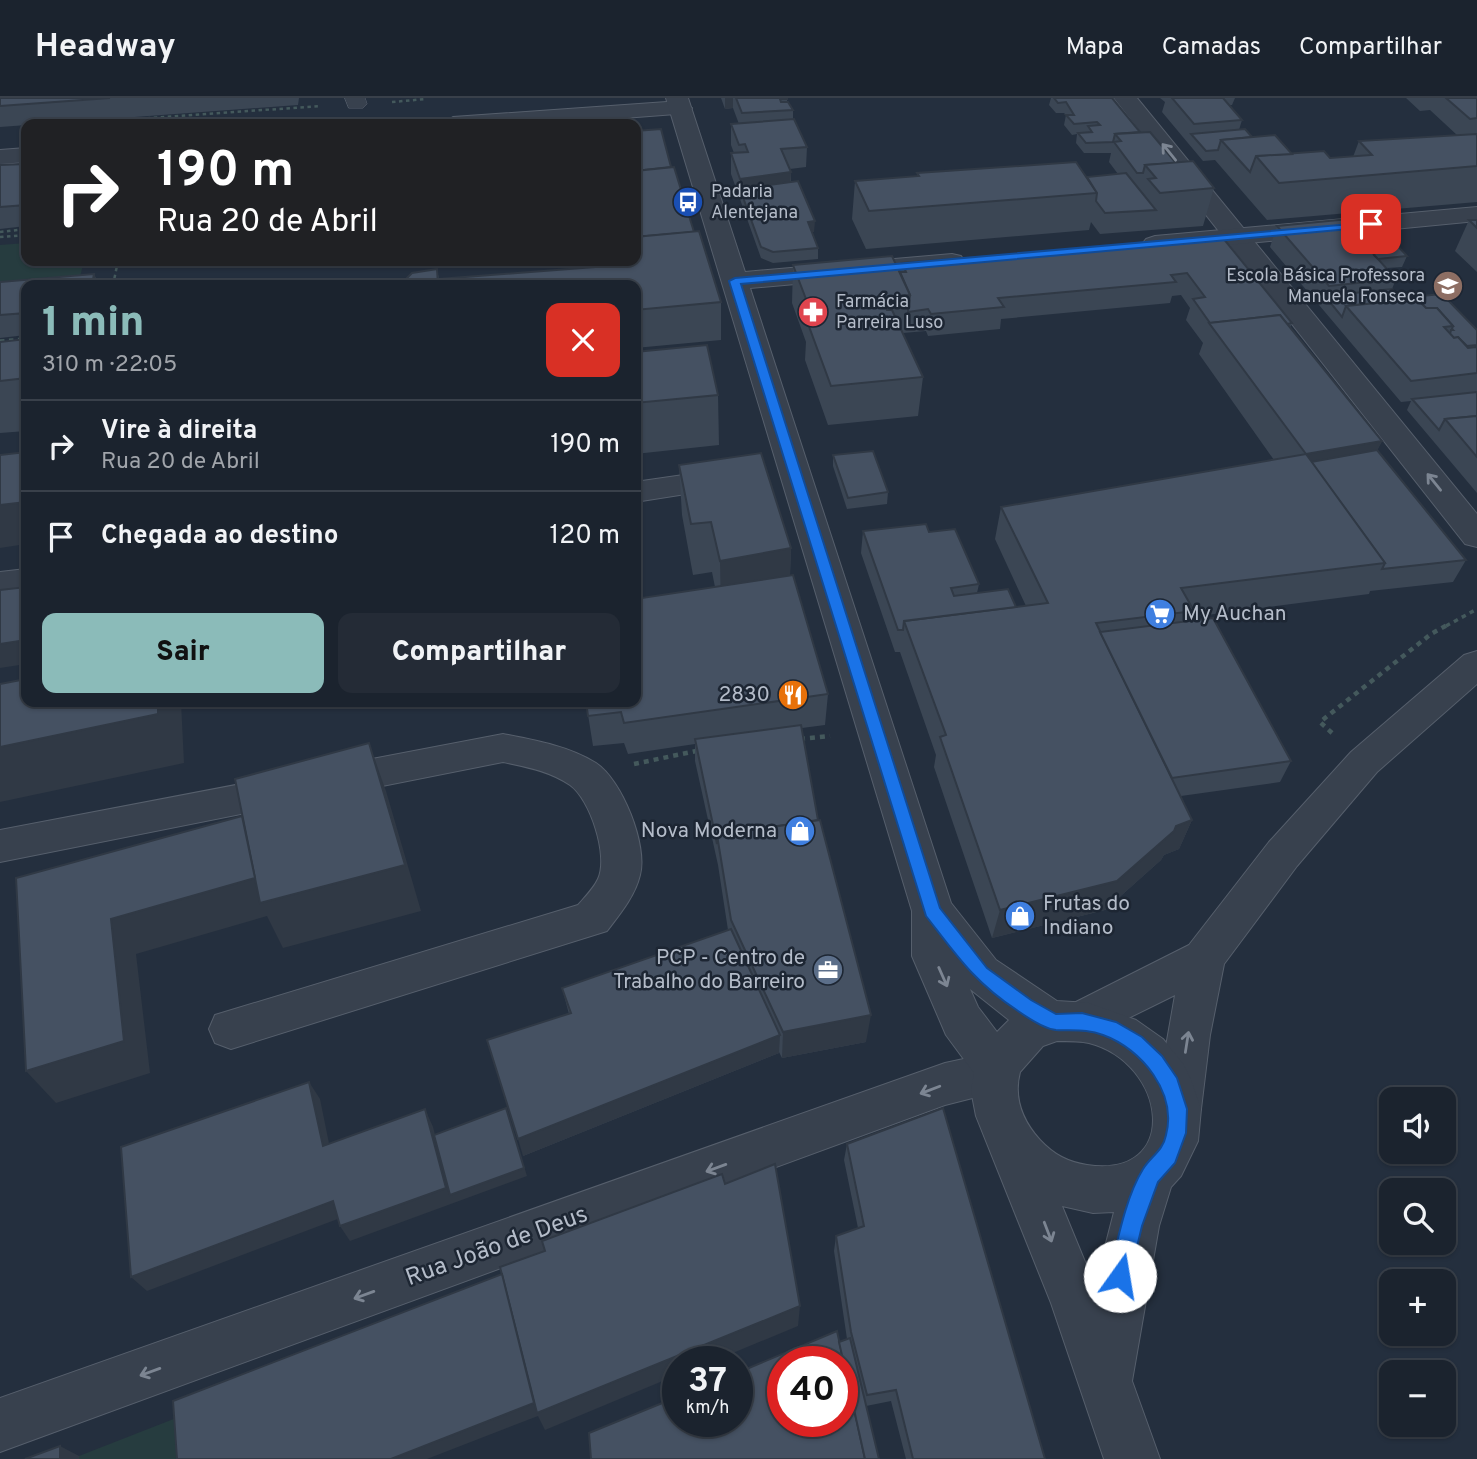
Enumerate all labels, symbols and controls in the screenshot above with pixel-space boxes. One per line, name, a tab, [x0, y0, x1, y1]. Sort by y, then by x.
text: Headway	[35, 27, 176, 69]
text: Mapa	[1066, 33, 1124, 63]
text: Camadas	[1162, 33, 1261, 63]
text: Compartilhar	[1299, 33, 1442, 63]
text: 190 m	[157, 142, 294, 204]
one-way arrow	[1162, 144, 1177, 162]
icon: right	[42, 147, 133, 238]
place label: Padaria Alentejana	[711, 181, 798, 225]
bus stop icon: Padaria Alentejana	[671, 185, 705, 219]
pin	[1341, 194, 1401, 254]
text: Rua 20 de Abril	[157, 203, 378, 243]
icon: arrive	[1352, 205, 1390, 243]
place label: Escola Básica Professora Manuela Fonseca	[1226, 265, 1425, 309]
school or university icon: Escola Básica Professora Manuela Fonseca	[1431, 269, 1465, 303]
place label: Farmácia Parreira Luso	[836, 291, 943, 335]
pharmacy icon: Farmácia Parreira Luso	[796, 295, 830, 329]
text: 1 min	[42, 298, 145, 351]
button: close	[546, 303, 620, 377]
text: 310 m · 22:05	[42, 351, 177, 380]
text: Vire à direita	[101, 415, 257, 448]
icon: right	[42, 427, 80, 465]
text: 190 m	[550, 429, 620, 462]
text: Rua 20 de Abril	[101, 448, 260, 477]
one-way arrow	[1427, 474, 1442, 492]
icon: arrive	[42, 518, 80, 556]
text: Chegada ao destino	[101, 520, 338, 553]
text: 120 m	[550, 520, 620, 553]
supermarket icon: My Auchan	[1143, 597, 1177, 631]
place label: My Auchan	[1183, 601, 1287, 628]
button: Sair	[42, 613, 324, 693]
button: Compartilhar	[338, 613, 620, 693]
restaurant icon: 2830	[776, 678, 810, 712]
place label: 2830	[718, 682, 770, 709]
shop icon: Nova Moderna	[783, 814, 817, 848]
place label: Nova Moderna	[641, 818, 777, 845]
place label: Frutas do Indiano	[1043, 891, 1130, 942]
shop icon: Frutas do Indiano	[1003, 899, 1037, 933]
place label: PCP - Centro de Trabalho do Barreiro	[613, 945, 805, 996]
office icon: PCP - Centro de Trabalho do Barreiro	[811, 953, 845, 987]
one-way arrow	[937, 966, 950, 987]
one-way arrow	[1181, 1031, 1194, 1053]
one-way arrow	[919, 1085, 941, 1097]
map controls	[1379, 1087, 1456, 1437]
button: sound	[1379, 1087, 1456, 1164]
one-way arrow	[706, 1163, 728, 1175]
button: search	[1379, 1178, 1456, 1255]
street label: Rua João de Deus	[402, 1200, 592, 1294]
one-way arrow	[1043, 1221, 1056, 1242]
position arrow	[1083, 1239, 1157, 1313]
button: +	[1379, 1269, 1456, 1346]
one-way arrow	[353, 1290, 375, 1302]
speed limit sign: 40	[767, 1346, 858, 1437]
text: 37	[688, 1360, 727, 1404]
button: −	[1379, 1360, 1456, 1437]
one-way arrow	[139, 1366, 161, 1379]
text: km/h	[686, 1397, 729, 1420]

